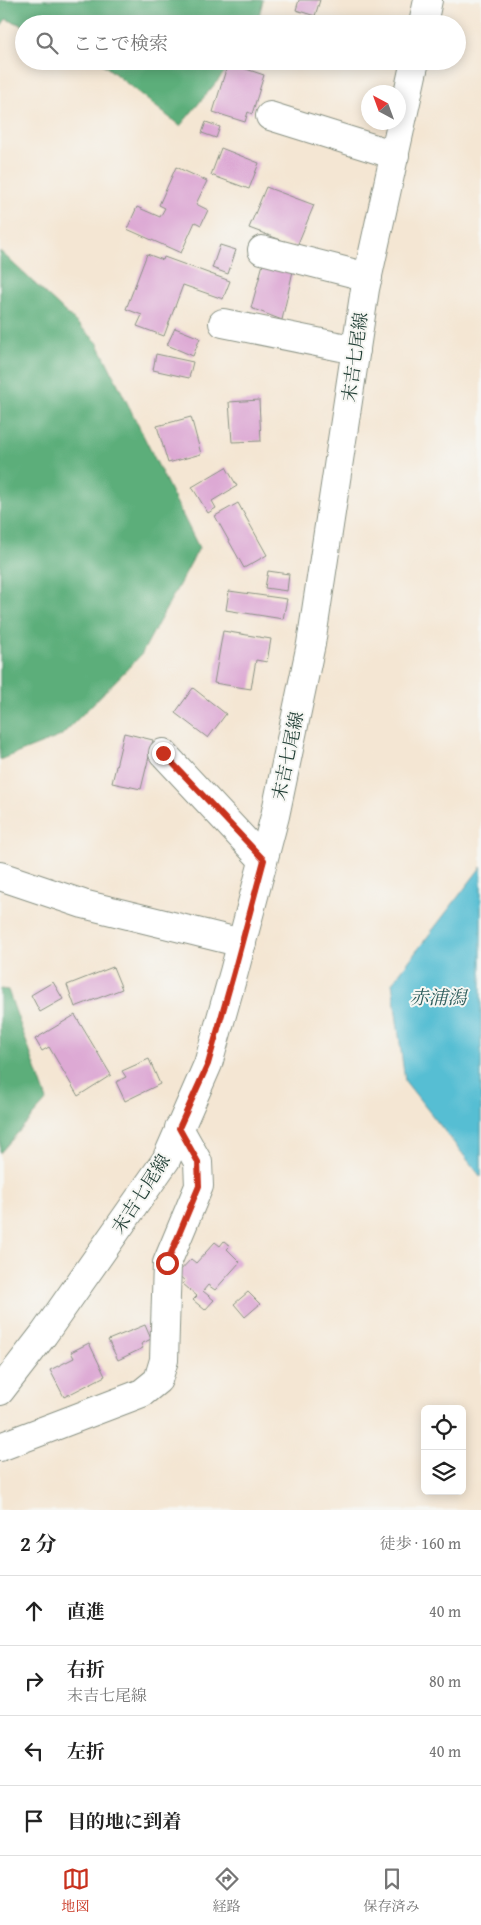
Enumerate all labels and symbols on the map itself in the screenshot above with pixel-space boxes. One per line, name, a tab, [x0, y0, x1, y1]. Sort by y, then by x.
north arrow	[361, 85, 406, 130]
street label: 末吉七尾線	[335, 310, 374, 403]
street label: 末吉七尾線	[265, 709, 310, 803]
route end	[152, 742, 175, 765]
water label: 赤浦潟	[409, 983, 468, 1011]
street label: 末吉七尾線	[105, 1149, 176, 1239]
route start	[156, 1252, 179, 1275]

